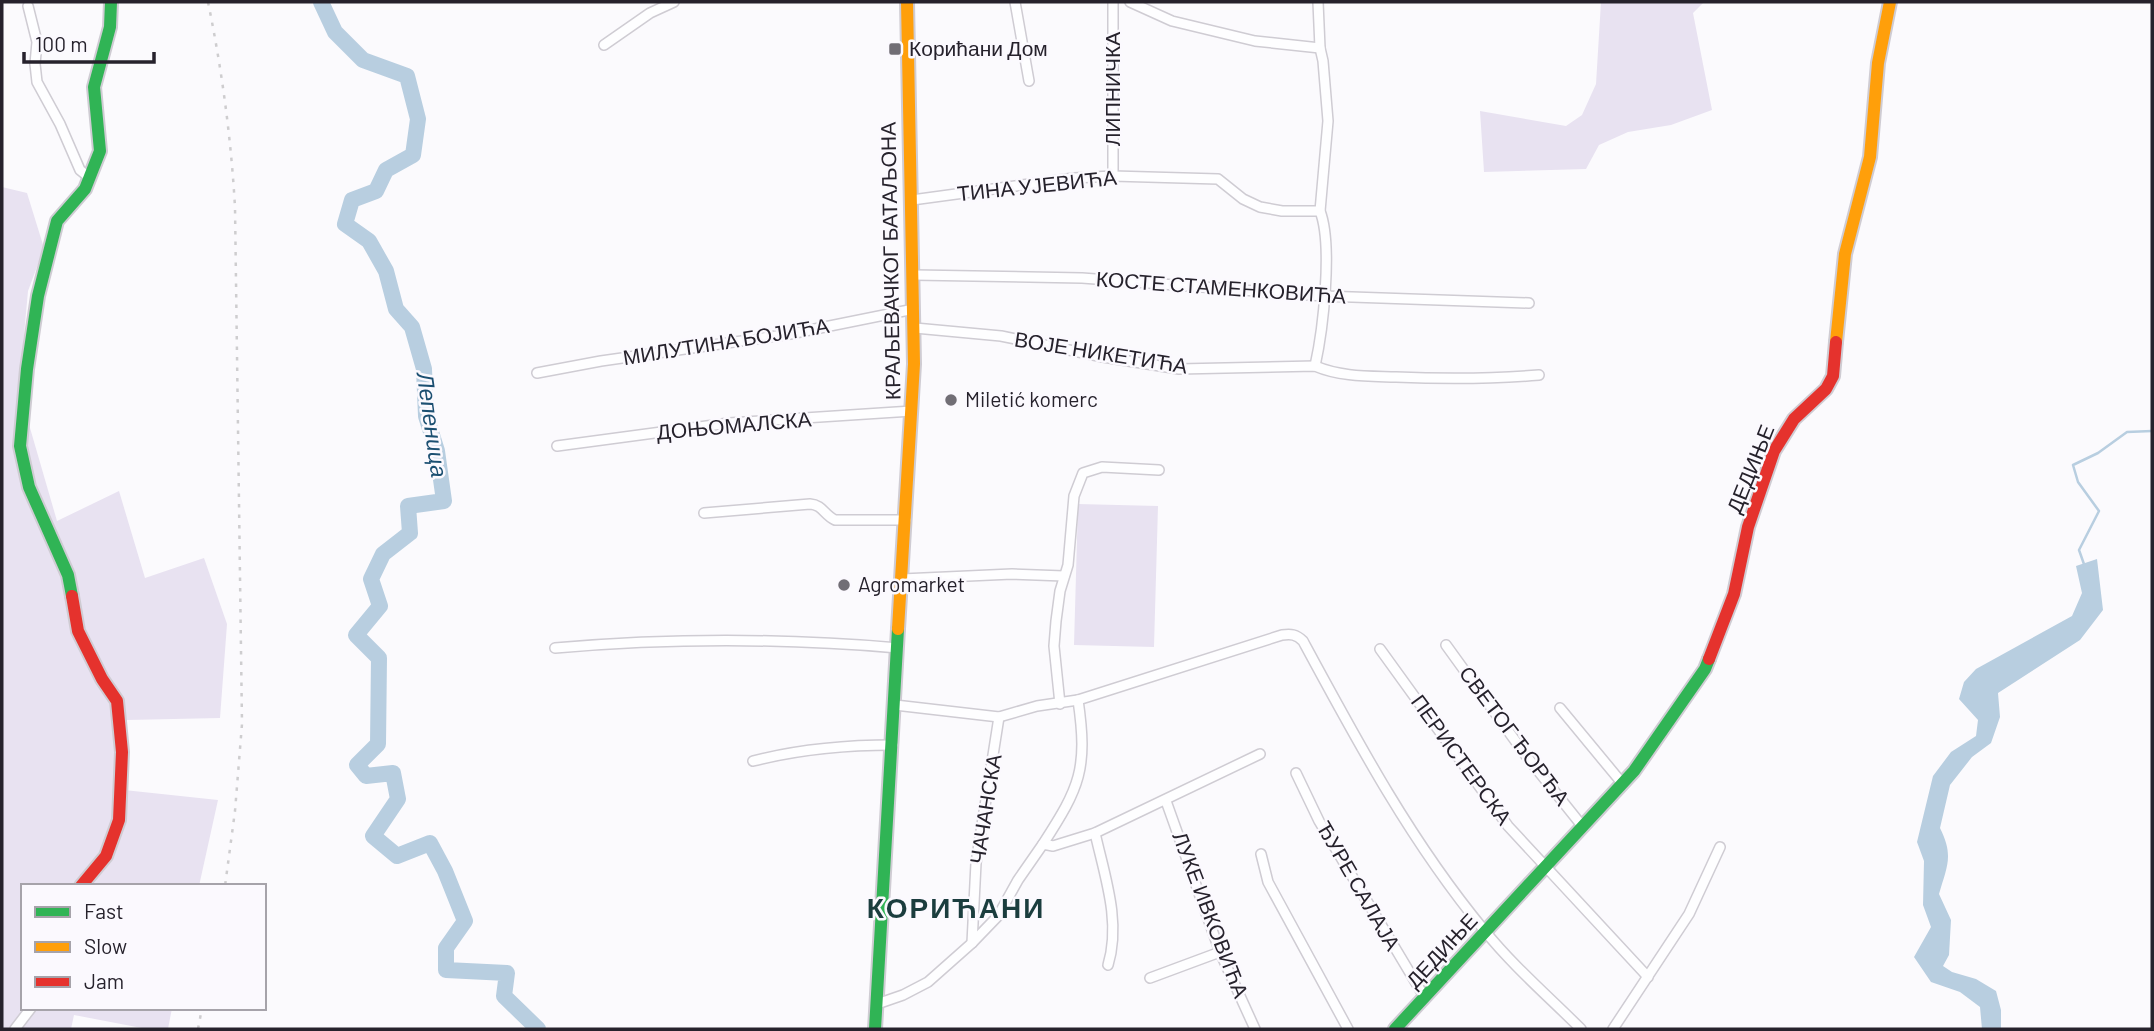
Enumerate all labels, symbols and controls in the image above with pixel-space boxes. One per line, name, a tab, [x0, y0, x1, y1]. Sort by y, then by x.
scale bar	[24, 21, 154, 65]
text: 100 m	[35, 31, 88, 56]
street label: ЛИПНИЧКА	[1099, 32, 1124, 146]
place label: Корићани Дом	[909, 35, 1048, 60]
marker: Корићани Дом	[887, 41, 903, 57]
street label: КРАЉЕВАЧКОГ БАТАЉОНА	[875, 122, 904, 400]
street label: ТИНА УЈЕВИЋА	[956, 164, 1118, 205]
street label: КОСТЕ СТАМЕНКОВИЋА	[1095, 265, 1347, 308]
street label: МИЛУТИНА БОЈИЋА	[621, 312, 831, 369]
street label: ВОЈЕ НИКЕТИЋА	[1013, 326, 1189, 378]
water label: Лепеница	[411, 369, 454, 479]
place label: Miletić komerc	[965, 386, 1098, 411]
marker: Miletić komerc	[943, 392, 959, 408]
street label: ДОЊОМАЛСКА	[655, 405, 812, 444]
street label: ДЕДИЊЕ	[1721, 421, 1779, 516]
place label: Agromarket	[858, 571, 965, 596]
marker: Agromarket	[836, 577, 852, 593]
street label: СВЕТОГ ЂОРЂА	[1455, 661, 1576, 810]
street label: ПЕРИСТЕРСКА	[1407, 689, 1518, 829]
street label: ЧАЧАНСКА	[963, 752, 1006, 866]
street label: ЂУРЕ САЛАЈА	[1312, 816, 1406, 954]
street label: ЛУКЕ ИВКОВИЋА	[1168, 828, 1255, 1001]
legend	[21, 884, 266, 1010]
district label: КОРИЋАНИ	[867, 890, 1045, 924]
text: Fast	[84, 898, 124, 923]
street label: ДЕДИЊЕ	[1400, 908, 1482, 992]
text: Slow	[84, 933, 127, 958]
text: Jam	[84, 968, 124, 993]

